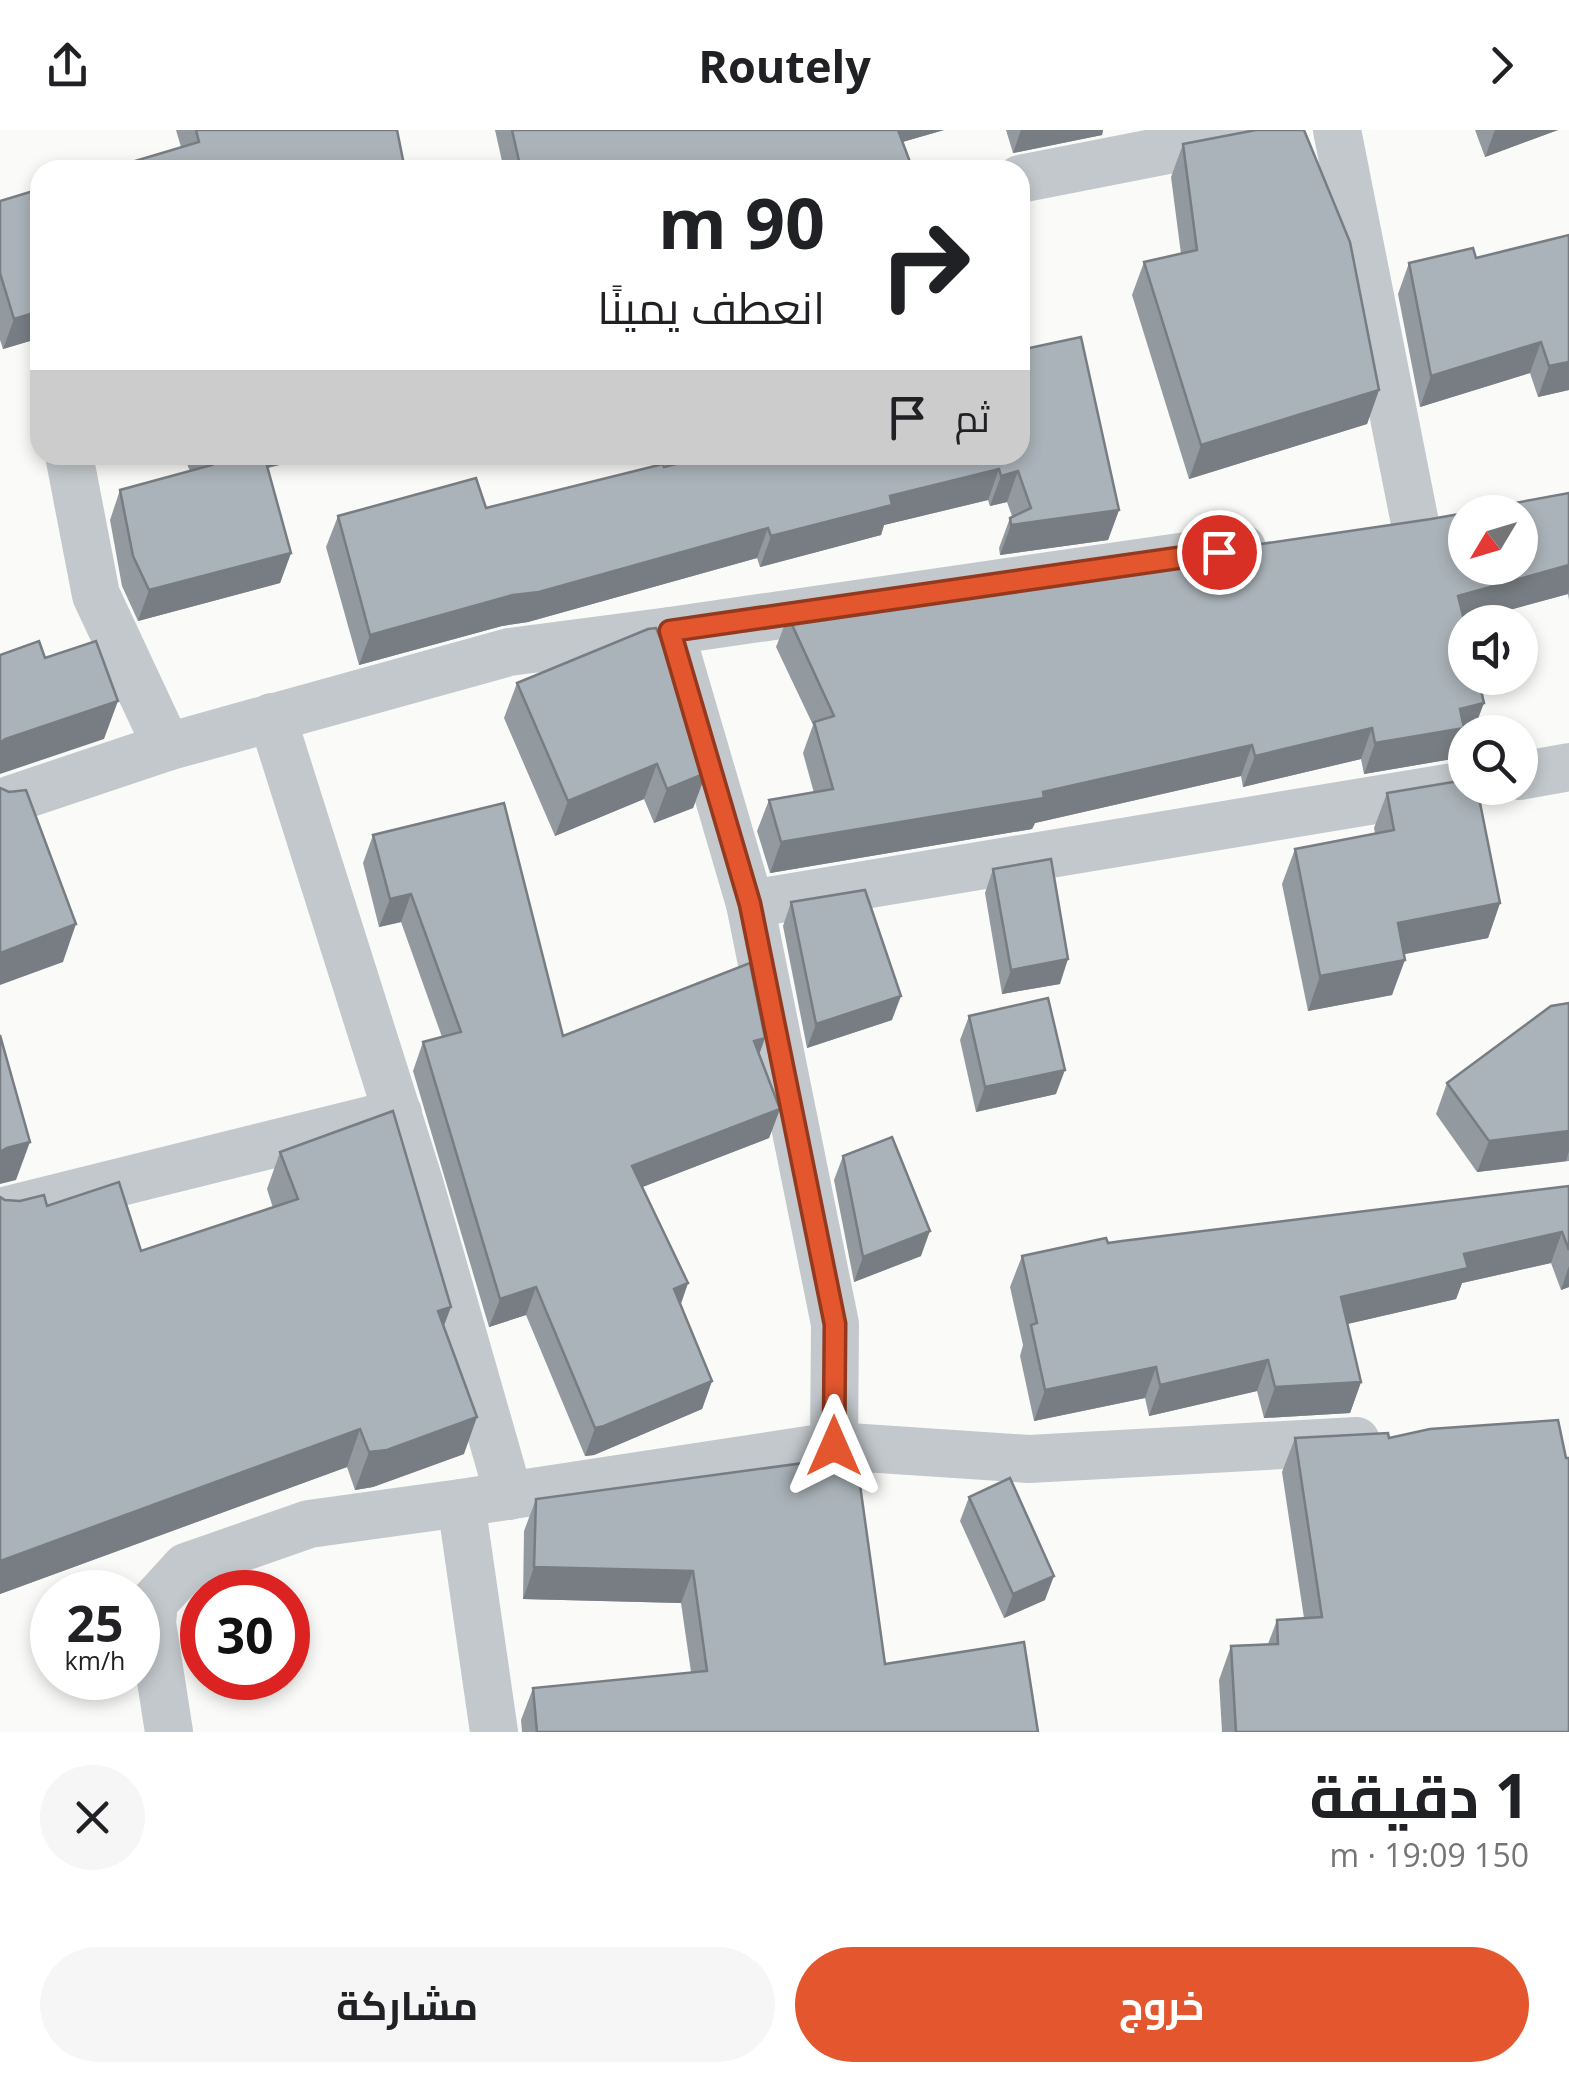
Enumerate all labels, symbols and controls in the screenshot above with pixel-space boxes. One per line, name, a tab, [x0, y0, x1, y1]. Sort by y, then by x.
text: Routely	[698, 35, 871, 96]
icon: share	[40, 38, 95, 93]
icon: forward	[1474, 38, 1529, 93]
text: 90 m	[658, 174, 825, 270]
icon: right	[860, 200, 990, 330]
text: انعطف يمينًا	[597, 276, 825, 337]
icon: arrive	[880, 390, 935, 445]
text: ثم	[955, 391, 990, 443]
north arrow	[1448, 495, 1538, 585]
map controls	[1448, 495, 1538, 805]
pin	[1177, 510, 1262, 595]
icon: arrive	[1192, 525, 1247, 580]
button: sound	[1448, 605, 1538, 695]
button: search	[1448, 715, 1538, 805]
position arrow	[782, 1394, 886, 1498]
speed limit sign: 30	[180, 1570, 310, 1700]
text: 25	[66, 1589, 124, 1657]
text: km/h	[65, 1643, 125, 1677]
text: 1 دقيقة	[1309, 1754, 1529, 1836]
button: close	[40, 1765, 145, 1870]
text: 150 m · 19:09	[1330, 1833, 1529, 1876]
button: مشاركة	[40, 1947, 775, 2062]
button: خروج	[795, 1947, 1529, 2062]

